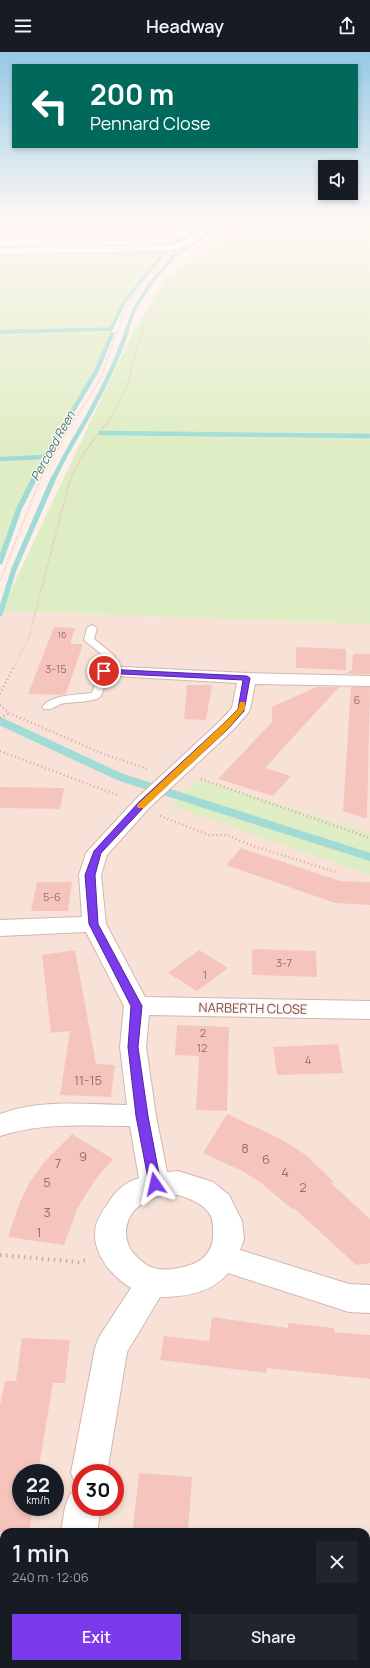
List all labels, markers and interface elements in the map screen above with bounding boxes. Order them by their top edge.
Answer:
text: Headway [146,14,224,38]
icon: menu [12,15,34,37]
icon: share [336,15,358,37]
text: 200 m [90,75,174,113]
icon: left [24,80,76,132]
text: Pennard Close [90,111,211,135]
map controls [318,160,358,200]
button: sound [318,160,358,200]
water label: Percoed Reen [26,407,79,484]
house number: 16 [57,628,67,641]
pin [87,654,121,688]
icon: arrive [93,660,115,682]
house number: 3-15 [45,661,67,676]
house number: 6 [354,692,361,707]
house number: 5-6 [43,889,61,904]
house number: 3-7 [276,955,292,970]
house number: 1 [203,967,207,982]
street label: NARBERTH CLOSE [199,998,307,1018]
house number: 2 [200,1025,206,1040]
house number: 12 [197,1040,207,1055]
house number: 4 [305,1052,311,1067]
house number: 11-15 [74,1071,102,1089]
house number: 8 [241,1139,249,1157]
house number: 9 [79,1147,87,1165]
house number: 6 [262,1150,270,1168]
house number: 7 [55,1154,61,1172]
position arrow [134,1163,176,1205]
house number: 4 [281,1163,289,1181]
house number: 5 [43,1173,51,1191]
house number: 2 [299,1178,307,1196]
house number: 3 [43,1203,51,1221]
house number: 1 [36,1223,42,1241]
speed limit sign: 30 [72,1464,124,1516]
text: 22 [26,1471,50,1498]
text: km/h [26,1493,50,1507]
text: 1 min [12,1536,69,1569]
button: close [316,1541,358,1583]
text: 240 m · 12:06 [12,1568,89,1586]
button: Exit [12,1614,181,1660]
button: Share [189,1614,358,1660]

